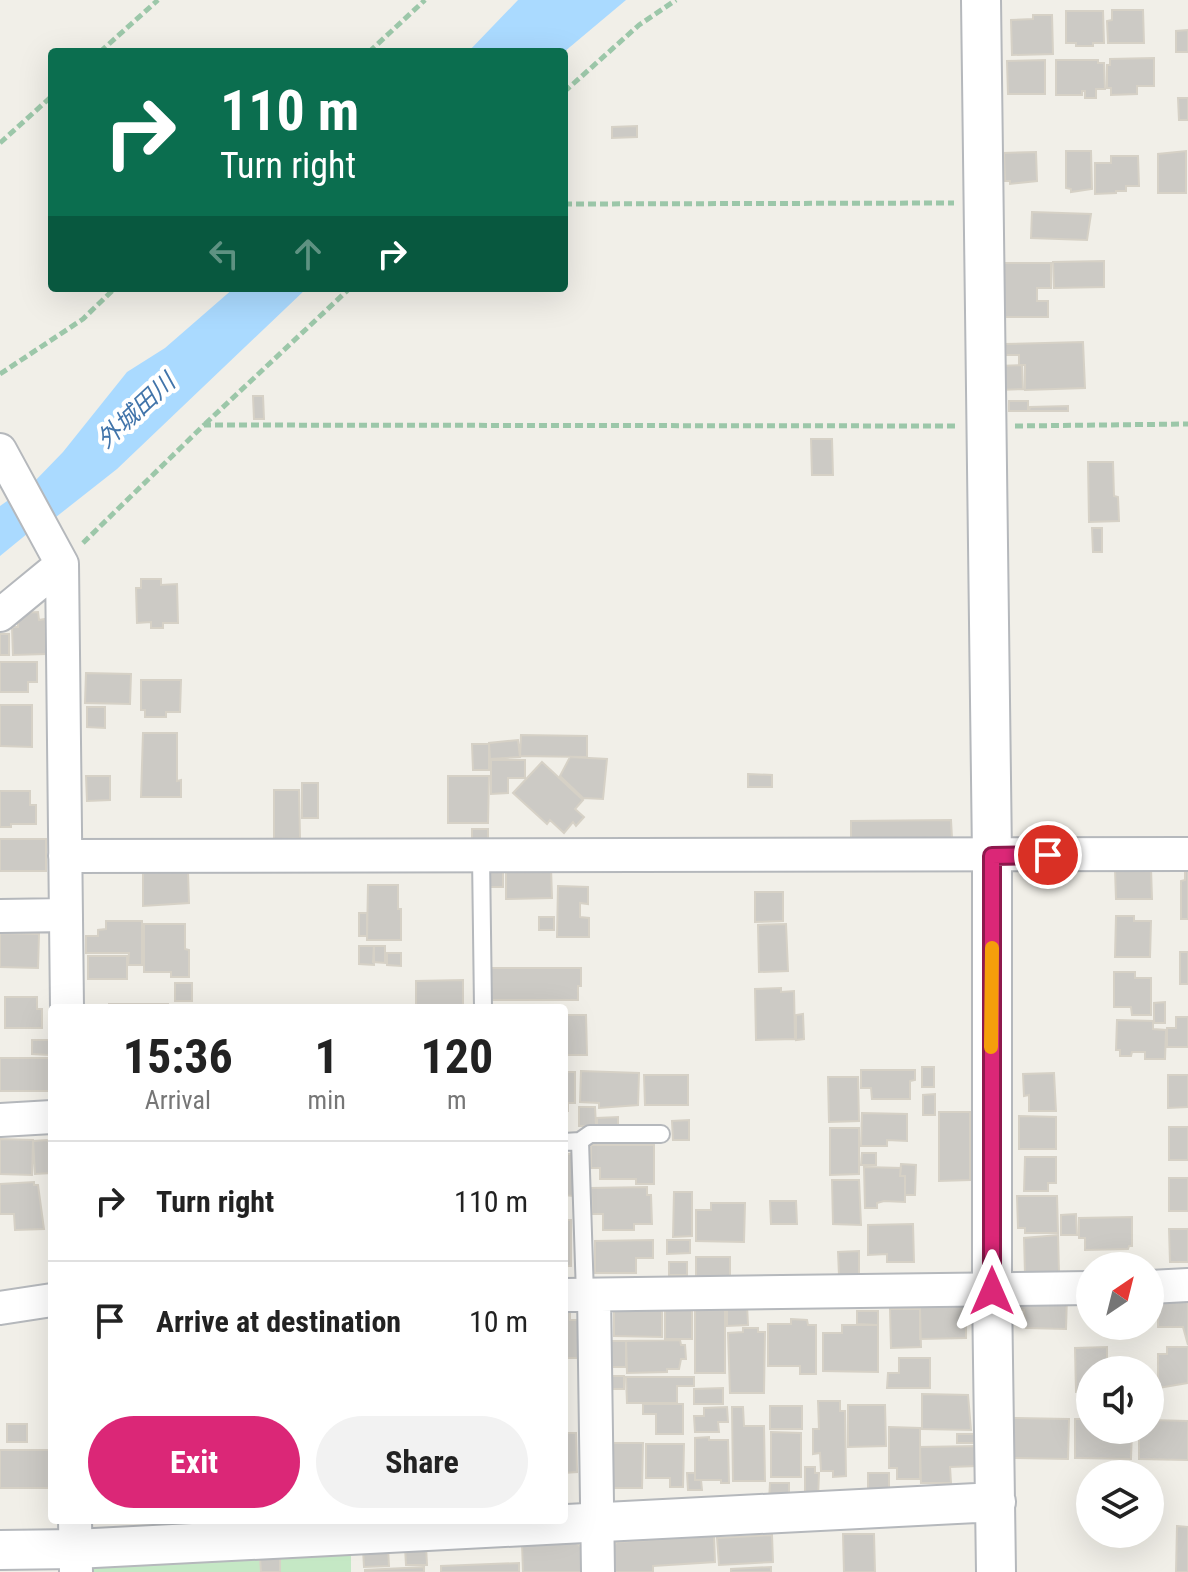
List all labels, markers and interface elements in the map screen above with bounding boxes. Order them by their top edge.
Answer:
text: 110 m [220,78,359,144]
icon: right [88,80,192,184]
text: Turn right [220,145,356,187]
icon: left [202,232,246,276]
icon: ahead [286,232,330,276]
icon: right [370,232,414,276]
water label: 外城田川 [91,366,183,454]
pin [1014,821,1082,889]
icon: arrive [1026,833,1070,877]
text: 15:36 [123,1028,233,1085]
text: 1 [315,1028,339,1085]
text: 120 [420,1028,493,1085]
text: Arrival [145,1085,211,1115]
text: min [308,1085,346,1115]
text: m [447,1085,467,1115]
icon: right [88,1179,132,1223]
text: Turn right [156,1184,274,1219]
text: 110 m [454,1184,528,1219]
position arrow [950,1249,1034,1333]
north arrow [1076,1252,1164,1340]
map controls [1076,1252,1164,1548]
icon: arrive [88,1299,132,1343]
text: Arrive at destination [156,1304,401,1339]
text: 10 m [469,1304,528,1339]
button: sound [1076,1356,1164,1444]
button: Exit [88,1416,300,1508]
button: Share [316,1416,528,1508]
button: layers [1076,1460,1164,1548]

